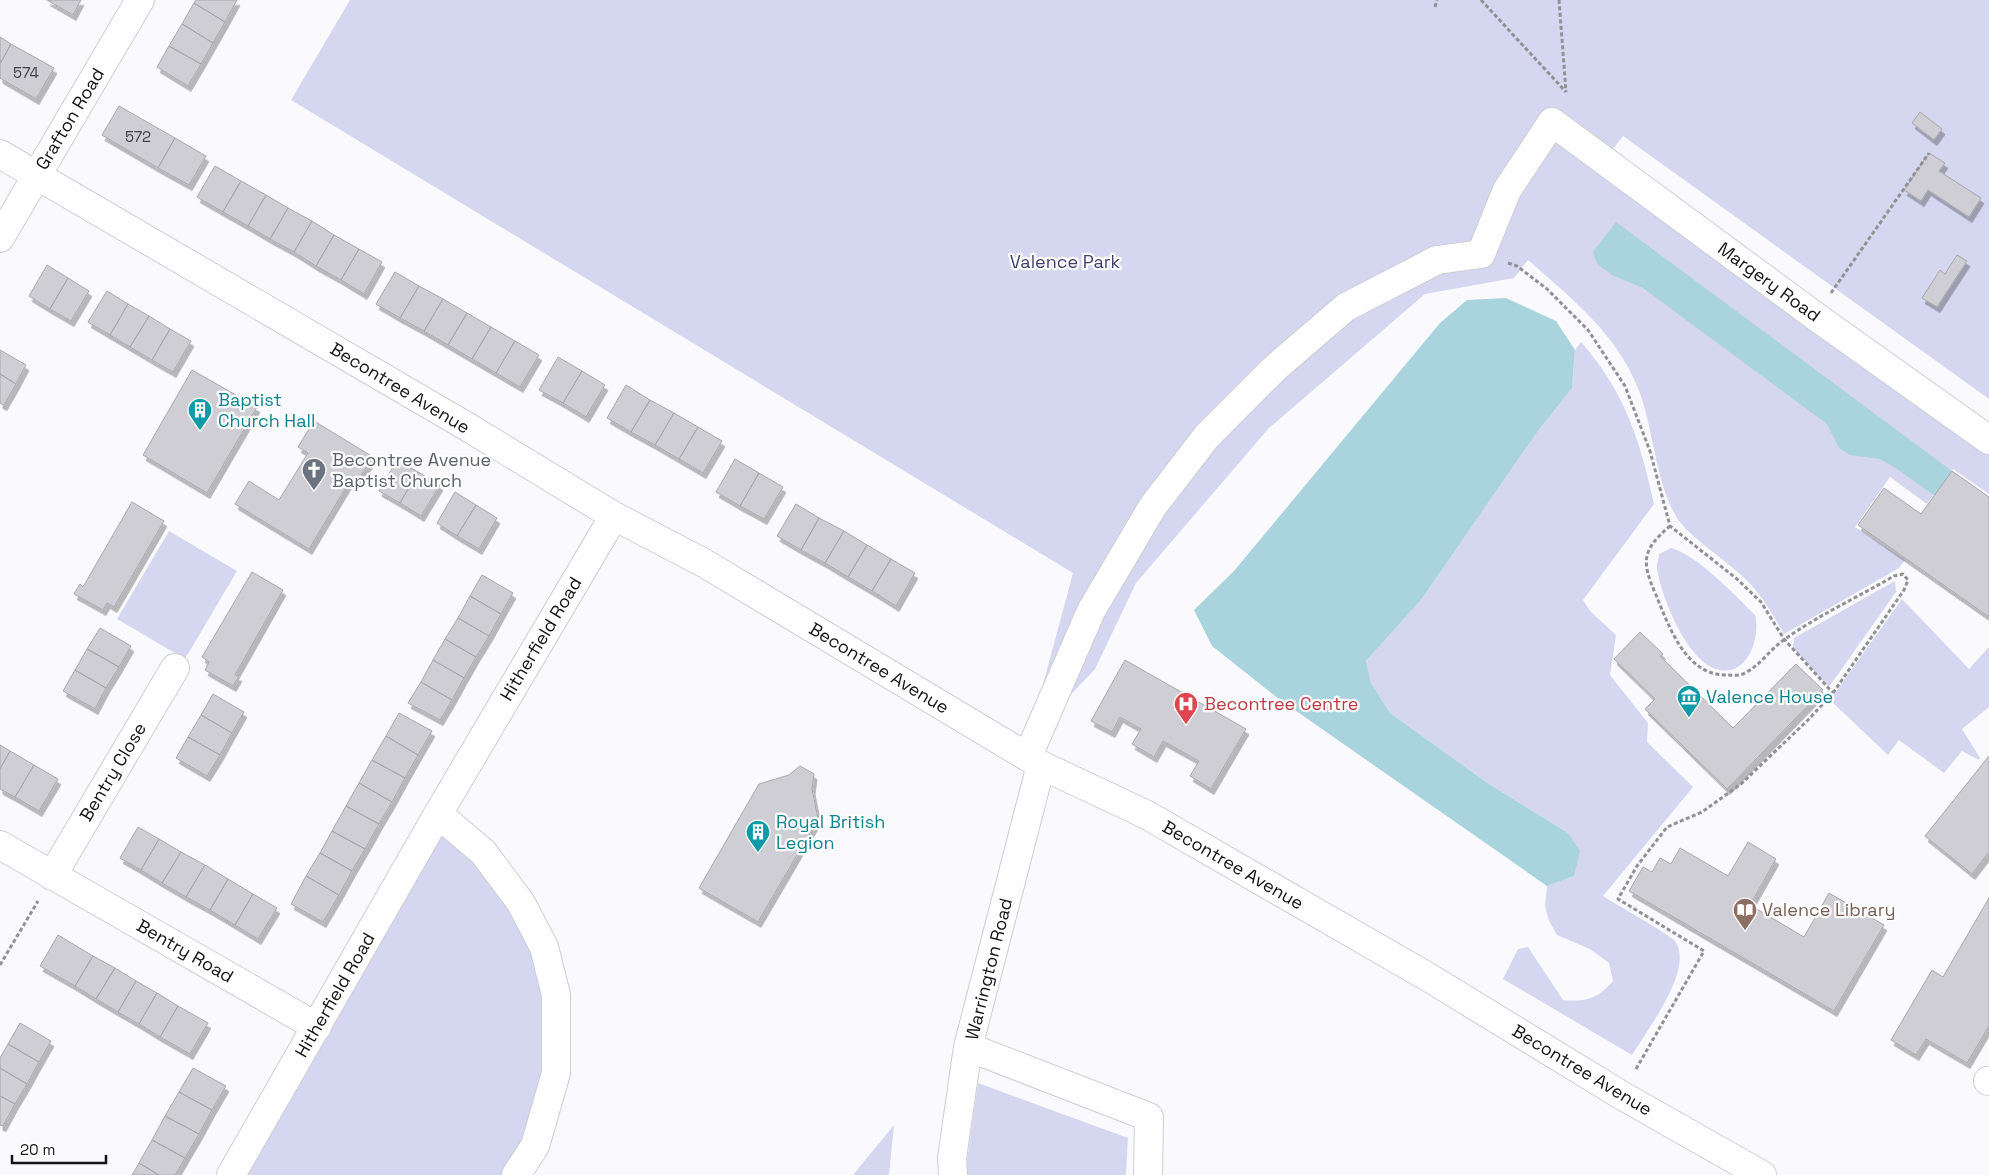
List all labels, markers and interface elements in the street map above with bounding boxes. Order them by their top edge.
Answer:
house number: 574 [13,63,39,82]
street label: Grafton Road [30,64,109,174]
house number: 572 [125,127,151,146]
street label: Margery Road [1714,237,1825,327]
park label: Valence Park [1010,250,1121,273]
street label: Becontree Avenue [326,337,474,438]
place label: Baptist Church Hall [218,388,315,432]
building icon: Baptist Church Hall [187,397,213,431]
place label: Becontree Avenue Baptist Church [332,448,491,492]
church icon: Becontree Avenue Baptist Church [301,457,327,491]
street label: Hitherfield Road [495,573,587,705]
street label: Becontree Avenue [805,617,953,718]
museum icon: Valence House [1676,684,1702,718]
place label: Valence House [1706,685,1833,708]
hospital icon: Becontree Centre [1173,691,1199,725]
place label: Becontree Centre [1204,692,1358,715]
street label: Bentry Close [74,718,151,825]
place label: Royal British Legion [776,810,885,854]
street label: Becontree Avenue [1159,815,1308,914]
building icon: Royal British Legion [745,819,771,853]
street label: Warrington Road [960,896,1017,1042]
library icon: Valence Library [1732,897,1758,931]
place label: Valence Library [1762,898,1895,921]
street label: Bentry Road [133,914,238,988]
street label: Hitherfield Road [290,928,380,1061]
street label: Becontree Avenue [1508,1019,1656,1120]
scale bar [12,1132,106,1164]
text: 20 m [20,1140,55,1159]

